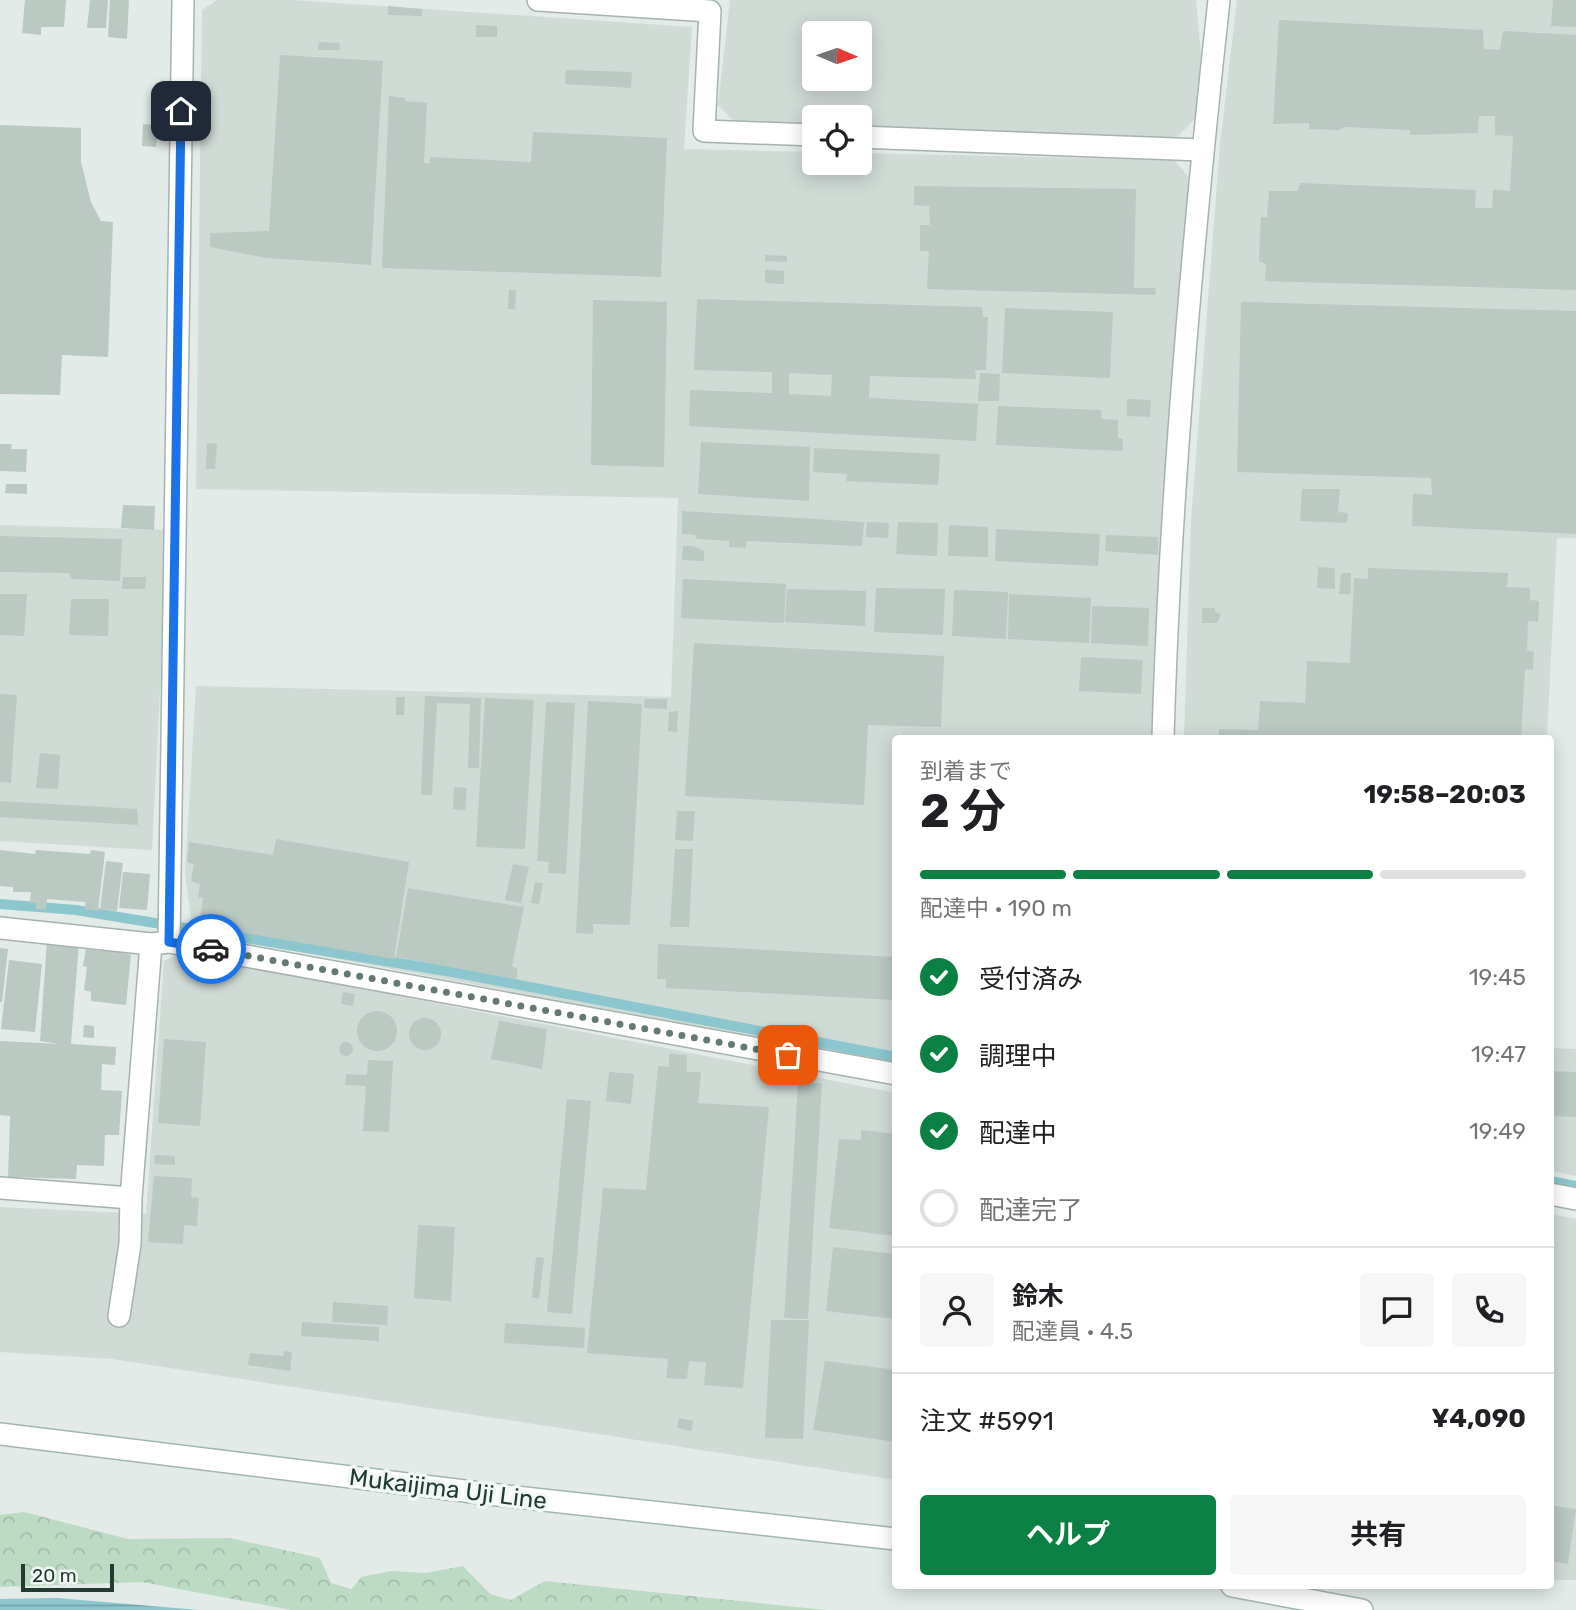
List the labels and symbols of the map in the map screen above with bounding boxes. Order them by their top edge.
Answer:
north arrow [802,21,872,91]
pin [151,81,211,141]
courier [176,914,246,984]
pin [758,1025,818,1085]
street label: Mukaijima Uji Line [348,1463,548,1515]
scale bar [21,1561,114,1593]

